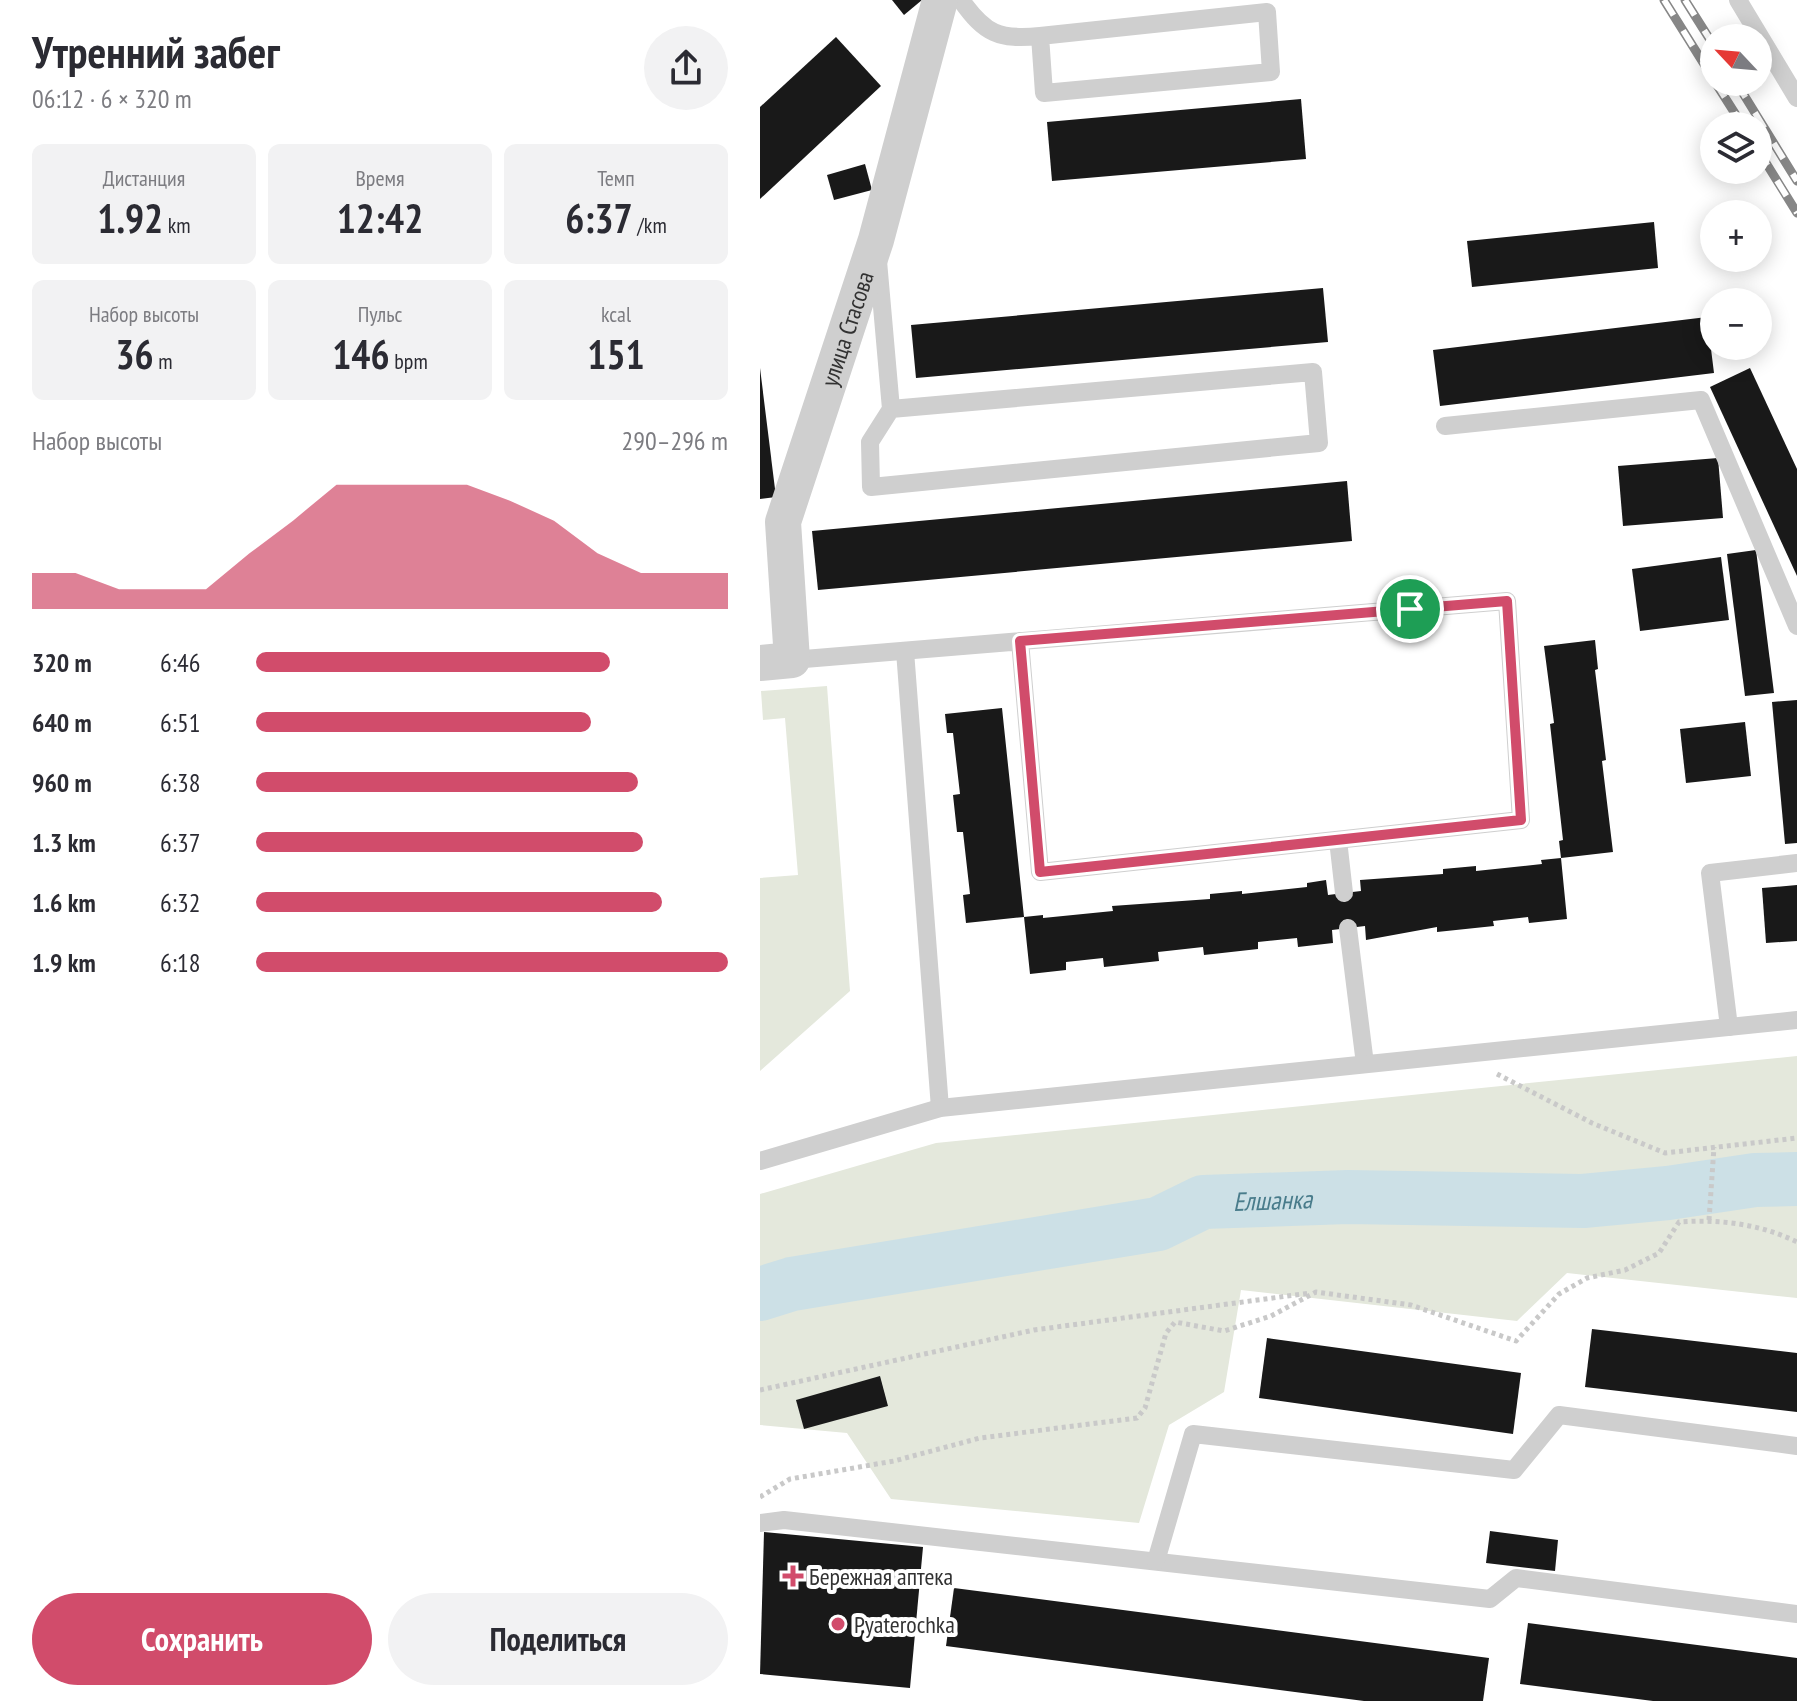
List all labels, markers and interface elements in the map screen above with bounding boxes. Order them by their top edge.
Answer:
text: Утренний забег [32,23,280,80]
north arrow [1700,24,1772,96]
map controls [1700,24,1772,360]
button: share [644,26,728,110]
text: 06:12 · 6 × 320 m [32,82,192,115]
button: layers [1700,112,1772,184]
text: Дистанция [103,164,185,192]
text: Время [355,164,405,192]
text: Темп [597,164,635,192]
text: 1.92 [97,192,163,244]
text: 12:42 [337,192,423,244]
text: 6:37 [565,192,633,244]
button: + [1700,200,1772,272]
text: km [163,211,191,239]
text: /km [633,211,667,239]
street label: улица Стасова [813,267,880,390]
button: − [1700,288,1772,360]
text: Набор высоты [89,300,199,328]
text: Пульс [358,300,402,328]
text: kcal [601,300,631,328]
text: 36 [115,328,154,380]
text: 146 [332,328,390,380]
text: 151 [587,328,645,380]
text: m [154,347,173,375]
text: bpm [390,347,428,375]
text: Набор высоты [32,424,162,457]
text: 290–296 m [622,424,728,457]
pin [1376,575,1444,643]
icon: arrive [1388,587,1432,631]
text: 320 m [32,646,92,679]
text: 6:46 [160,646,200,679]
text: 640 m [32,706,92,739]
text: 6:51 [160,706,200,739]
text: 960 m [32,766,92,799]
text: 6:38 [160,766,200,799]
text: 1.3 km [32,826,96,859]
text: 6:37 [160,826,200,859]
text: 1.6 km [32,886,96,919]
text: 6:32 [160,886,200,919]
text: 1.9 km [32,946,96,979]
text: 6:18 [160,946,200,979]
water label: Елшанка [1232,1182,1314,1217]
place label: Бережная аптека [809,1561,953,1592]
marker: Бережная аптека [784,1567,802,1585]
button: Сохранить [32,1593,372,1685]
button: Поделиться [388,1593,728,1685]
place label: Pyaterochka [854,1609,955,1640]
marker: Pyaterochka [829,1615,847,1633]

